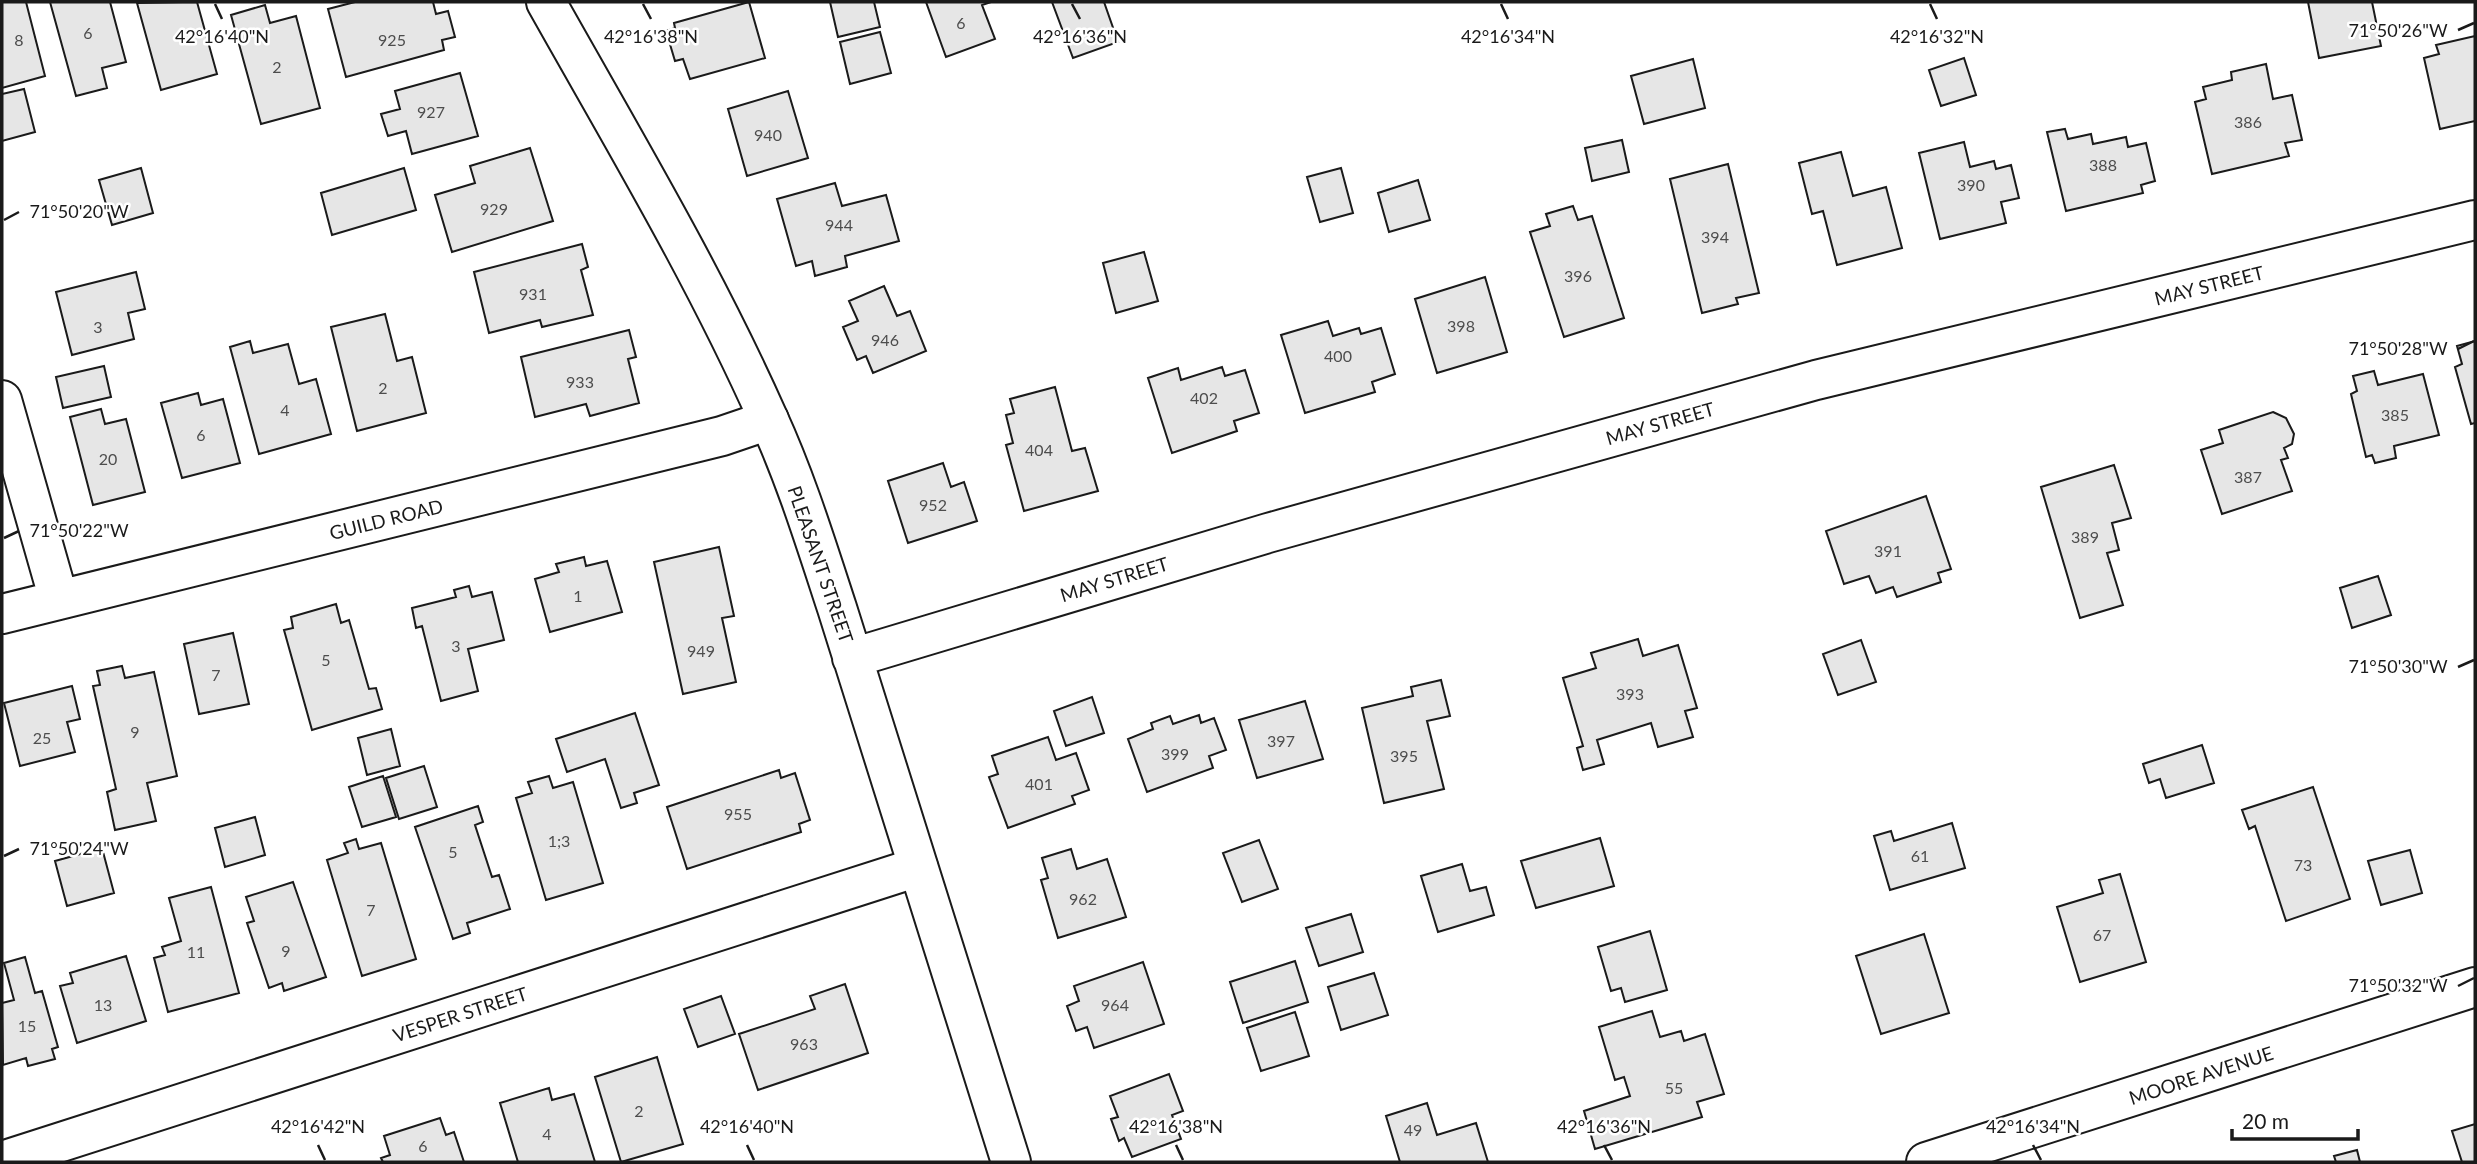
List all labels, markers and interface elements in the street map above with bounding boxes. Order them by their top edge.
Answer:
house number: 6 [956,13,966,32]
text: 71°50'26"W [2348,19,2448,41]
house number: 6 [83,23,93,42]
text: 42°16'40"N [175,25,269,47]
text: 42°16'38"N [604,25,698,47]
text: 42°16'36"N [1033,25,1127,47]
text: 42°16'34"N [1461,25,1555,47]
text: 42°16'32"N [1890,25,1984,47]
house number: 8 [14,30,24,49]
house number: 925 [378,30,406,49]
house number: 2 [272,57,282,76]
house number: 927 [417,102,445,121]
house number: 386 [2234,112,2262,131]
house number: 940 [754,125,782,144]
house number: 388 [2089,155,2117,174]
house number: 390 [1957,175,1985,194]
house number: 929 [480,199,508,218]
text: 71°50'20"W [29,200,129,222]
house number: 944 [825,215,853,234]
house number: 394 [1701,227,1729,246]
street label: MAY STREET [2152,260,2266,310]
house number: 396 [1564,266,1592,285]
house number: 931 [519,284,547,303]
house number: 398 [1447,316,1475,335]
house number: 3 [93,317,103,336]
house number: 946 [871,330,899,349]
text: 71°50'28"W [2348,337,2448,359]
house number: 400 [1324,346,1352,365]
house number: 933 [566,372,594,391]
house number: 2 [378,378,388,397]
house number: 402 [1190,388,1218,407]
street label: MAY STREET [1603,397,1717,449]
house number: 4 [280,400,290,419]
house number: 385 [2381,405,2409,424]
house number: 6 [196,425,206,444]
house number: 404 [1025,440,1053,459]
house number: 20 [99,449,117,468]
house number: 387 [2234,467,2262,486]
street label: PLEASANT STREET [783,482,859,646]
street label: GUILD ROAD [327,494,445,544]
house number: 952 [919,495,947,514]
text: 71°50'22"W [29,519,129,541]
house number: 389 [2071,527,2099,546]
house number: 391 [1874,541,1902,560]
street label: MAY STREET [1057,552,1171,606]
house number: 1 [573,586,583,605]
house number: 3 [451,636,461,655]
house number: 949 [687,641,715,660]
house number: 5 [321,650,331,669]
text: 71°50'30"W [2348,655,2448,677]
house number: 7 [211,665,221,684]
house number: 393 [1616,684,1644,703]
house number: 9 [130,722,140,741]
house number: 25 [33,728,51,747]
house number: 397 [1267,731,1295,750]
house number: 399 [1161,744,1189,763]
house number: 395 [1390,746,1418,765]
house number: 401 [1025,774,1053,793]
house number: 955 [724,804,752,823]
house number: 1;3 [548,831,570,850]
text: 71°50'24"W [29,837,129,859]
house number: 5 [448,842,458,861]
house number: 61 [1911,846,1929,865]
house number: 73 [2294,855,2312,874]
house number: 962 [1069,889,1097,908]
house number: 7 [366,900,376,919]
house number: 67 [2093,925,2111,944]
house number: 9 [281,941,291,960]
house number: 11 [187,942,205,961]
text: 71°50'32"W [2348,974,2448,996]
street label: VESPER STREET [390,981,530,1047]
house number: 13 [94,995,112,1014]
house number: 964 [1101,995,1129,1014]
house number: 15 [18,1016,36,1035]
house number: 963 [790,1034,818,1053]
street label: MOORE AVENUE [2126,1041,2276,1109]
house number: 55 [1665,1078,1683,1097]
scale bar [2232,1098,2358,1142]
house number: 2 [634,1101,644,1120]
text: 20 m [2242,1108,2289,1133]
text: 42°16'42"N [271,1115,365,1137]
text: 42°16'40"N [700,1115,794,1137]
text: 42°16'38"N [1129,1115,1223,1137]
text: 42°16'36"N [1557,1115,1651,1137]
text: 42°16'34"N [1986,1115,2080,1137]
house number: 49 [1404,1120,1422,1139]
house number: 4 [542,1124,552,1143]
house number: 6 [418,1136,428,1155]

